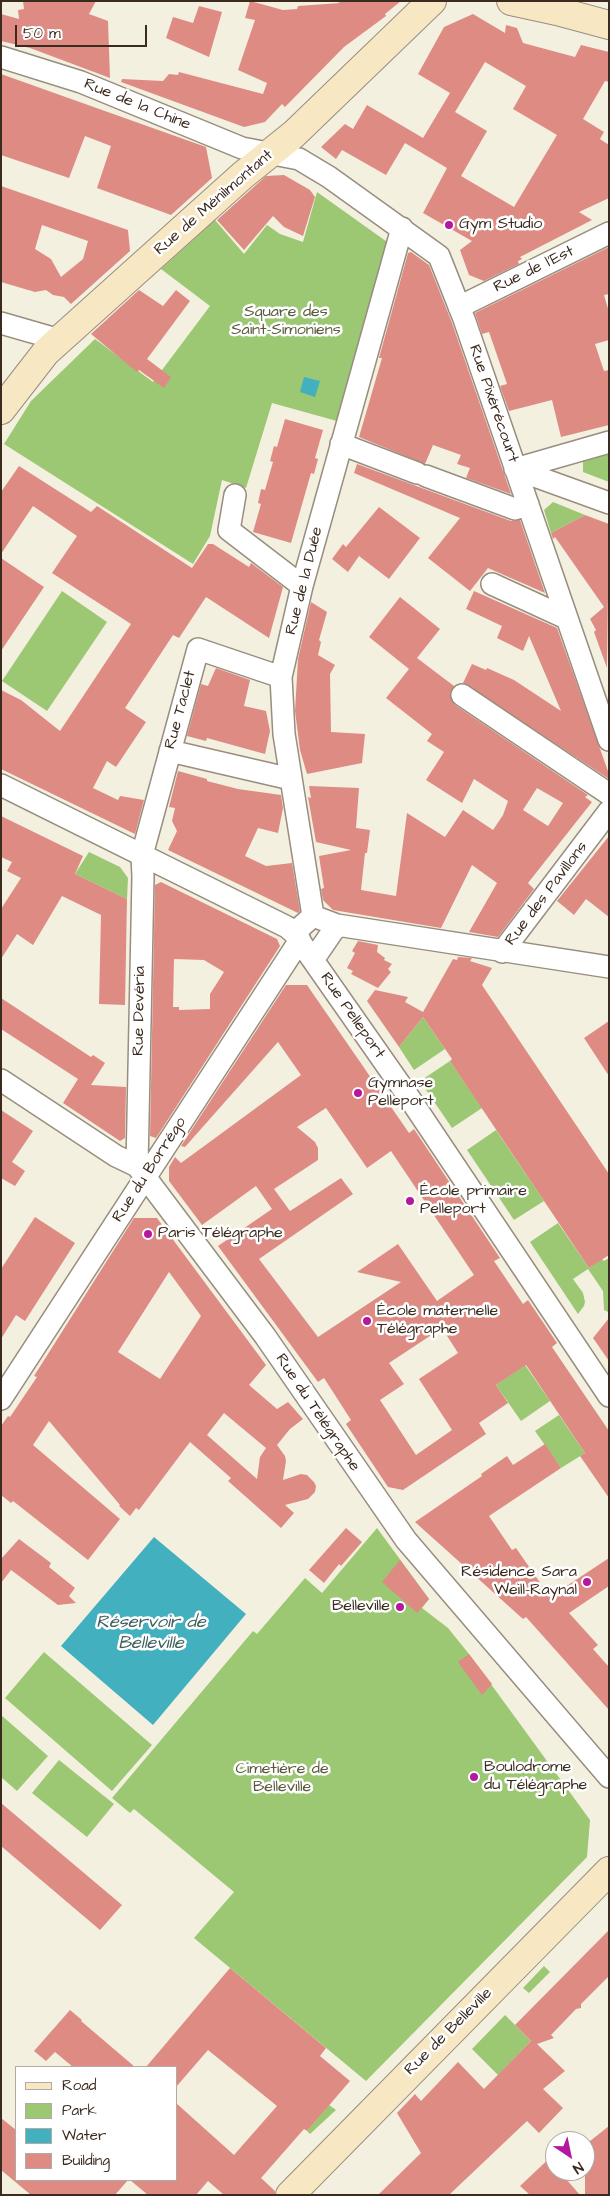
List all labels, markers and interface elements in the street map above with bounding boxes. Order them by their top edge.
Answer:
scale bar [18,15,150,47]
text: 50 m [23,23,61,44]
street label: Rue de la Chine [81,75,193,135]
street label: Rue de Ménilmontant [151,146,277,260]
place label: Gym Studio [459,215,542,235]
marker: Gym Studio [443,219,455,231]
street label: Rue de l'Est [491,242,577,298]
park label: Square des Saint-Simoniens [231,303,341,341]
street label: Rue Pixérécourt [464,343,522,465]
street label: Rue de la Duée [282,525,328,637]
street label: Rue Taclet [161,669,201,751]
street label: Rue des Pavillons [502,838,592,950]
street label: Rue Devéria [130,966,150,1056]
street label: Rue Pelleport [315,969,389,1063]
place label: Gymnase Pelleport [368,1074,434,1112]
marker: Gymnase Pelleport [352,1087,364,1099]
street label: Rue du Borrégo [109,1114,191,1226]
place label: École primaire Pelleport [420,1182,527,1220]
marker: École primaire Pelleport [404,1195,416,1207]
place label: Paris Télégraphe [158,1224,283,1244]
marker: Paris Télégraphe [142,1228,154,1240]
place label: École maternelle Télégraphe [377,1302,498,1340]
marker: École maternelle Télégraphe [361,1315,373,1327]
street label: Rue du Télégraphe [271,1350,363,1476]
place label: Résidence Sara Weill-Raynal [461,1563,577,1601]
marker: Résidence Sara Weill-Raynal [581,1576,593,1588]
place label: Belleville [332,1597,390,1617]
marker: Belleville [394,1601,406,1613]
water label: Réservoir de Belleville [96,1612,206,1655]
place label: Boulodrome du Télégraphe [484,1758,587,1796]
park label: Cimetière de Belleville [235,1760,329,1798]
marker: Boulodrome du Télégraphe [468,1771,480,1783]
street label: Rue de Belleville [401,1984,497,2080]
legend [15,2066,178,2181]
text: Road [62,2075,96,2096]
text: Park [62,2100,97,2121]
text: Water [62,2125,106,2146]
north arrow [545,2131,595,2181]
text: Building [62,2150,110,2171]
text: N [569,2157,587,2178]

